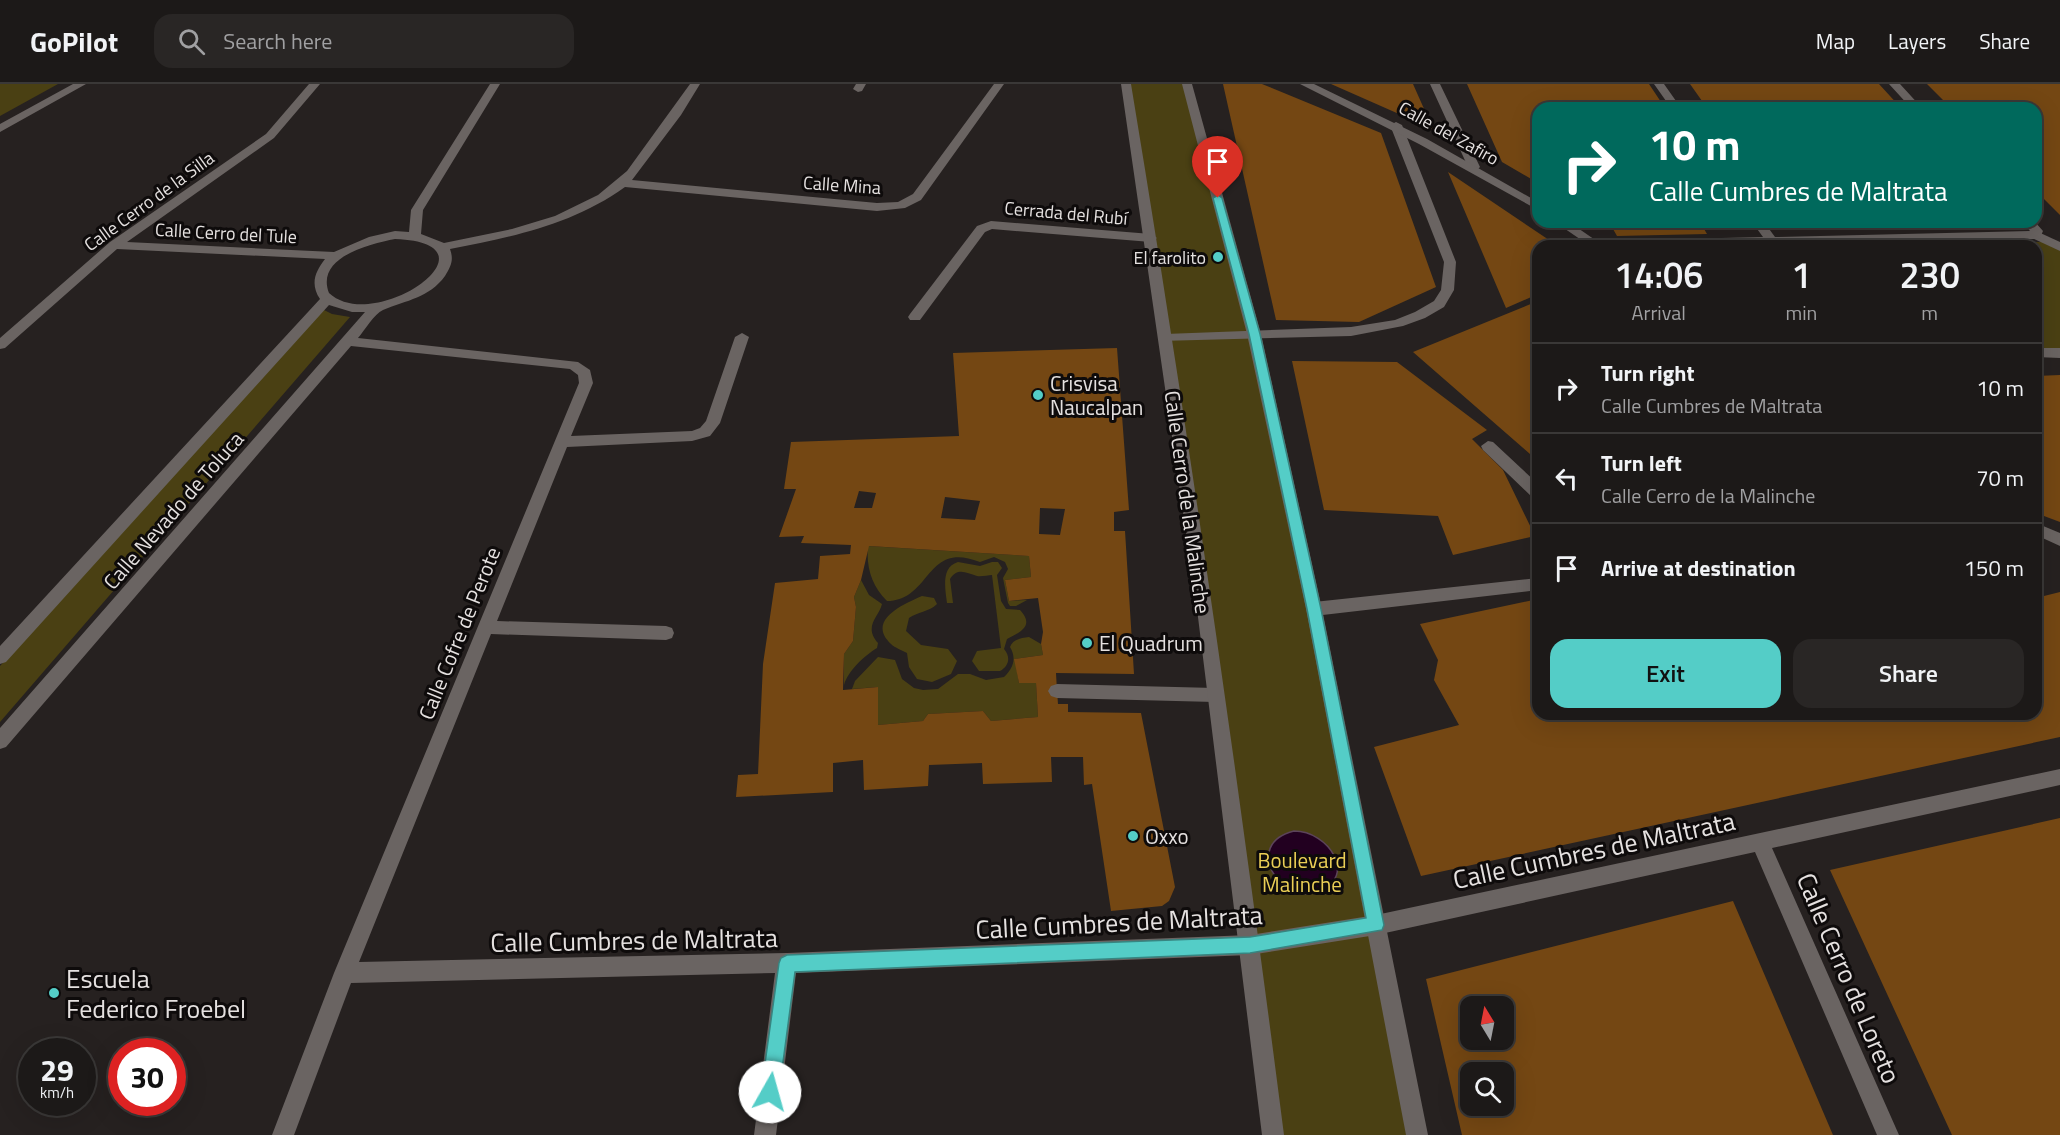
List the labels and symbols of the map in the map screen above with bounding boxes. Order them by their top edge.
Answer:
street label: Calle del Zafiro [1394,94,1504,172]
pin [1192,136,1243,198]
street label: Calle Cerro de la Silla [78,144,220,258]
street label: Calle Mina [802,169,882,201]
street label: Cerrada del Rubí [1003,194,1131,232]
street label: Calle Cerro del Tule [154,216,298,250]
place label: El farolito [1133,244,1206,271]
marker: El farolito [1211,250,1225,264]
place label: Crisvisa Naucalpan [1050,367,1143,423]
marker: Crisvisa Naucalpan [1031,388,1045,402]
street label: Calle Cerro de la Malinche [1156,388,1220,616]
street label: Calle Nevado de Toluca [95,423,251,596]
street label: Calle Cofre de Perote [410,542,508,724]
place label: El Quadrum [1099,627,1203,659]
marker: El Quadrum [1080,636,1094,650]
street label: Calle Cumbres de Maltrata [1449,801,1739,899]
place label: Oxxo [1145,820,1189,852]
marker: Oxxo [1126,829,1140,843]
park label: Boulevard Malinche [1257,844,1347,900]
street label: Calle Cerro de Loreto [1787,867,1911,1089]
street label: Calle Cumbres de Maltrata [974,895,1264,949]
street label: Calle Cumbres de Maltrata [490,918,778,962]
place label: Escuela Federico Froebel [66,959,246,1028]
marker: Escuela Federico Froebel [47,986,61,1000]
north arrow [1460,996,1514,1050]
speed limit sign: 30 [108,1038,186,1116]
position arrow [738,1060,802,1124]

